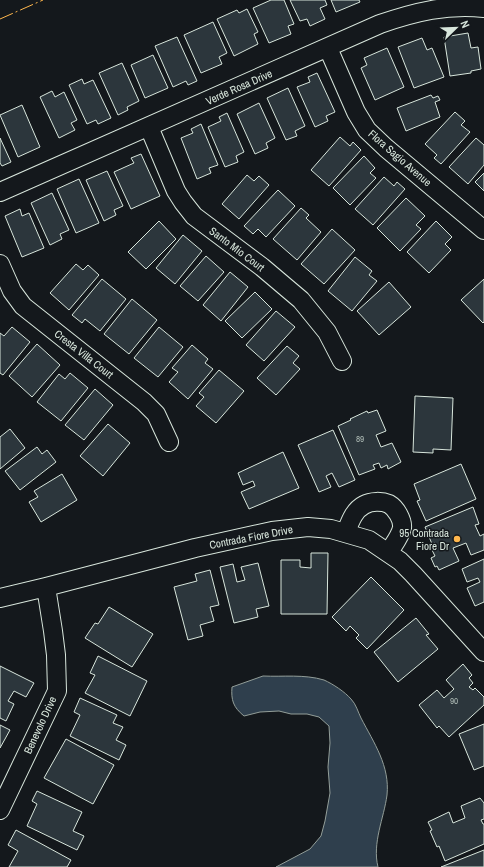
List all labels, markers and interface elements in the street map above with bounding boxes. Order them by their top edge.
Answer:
north arrow [436,8,476,48]
text: N [457,18,473,30]
street label: Verde Rosa Drive [204,66,274,108]
street label: Flora Sagio Avenue [366,127,434,189]
street label: Santo Mio Court [207,224,268,275]
street label: Cresta Villa Court [52,327,117,382]
house number: 89 [356,433,364,445]
street label: Contrada Fiore Drive [208,522,294,552]
place label: 95 Contrada Fiore Dr [399,526,449,553]
marker: 95 Contrada Fiore Dr [452,534,462,544]
street label: Benevolo Drive [21,694,59,756]
house number: 90 [450,695,458,707]

